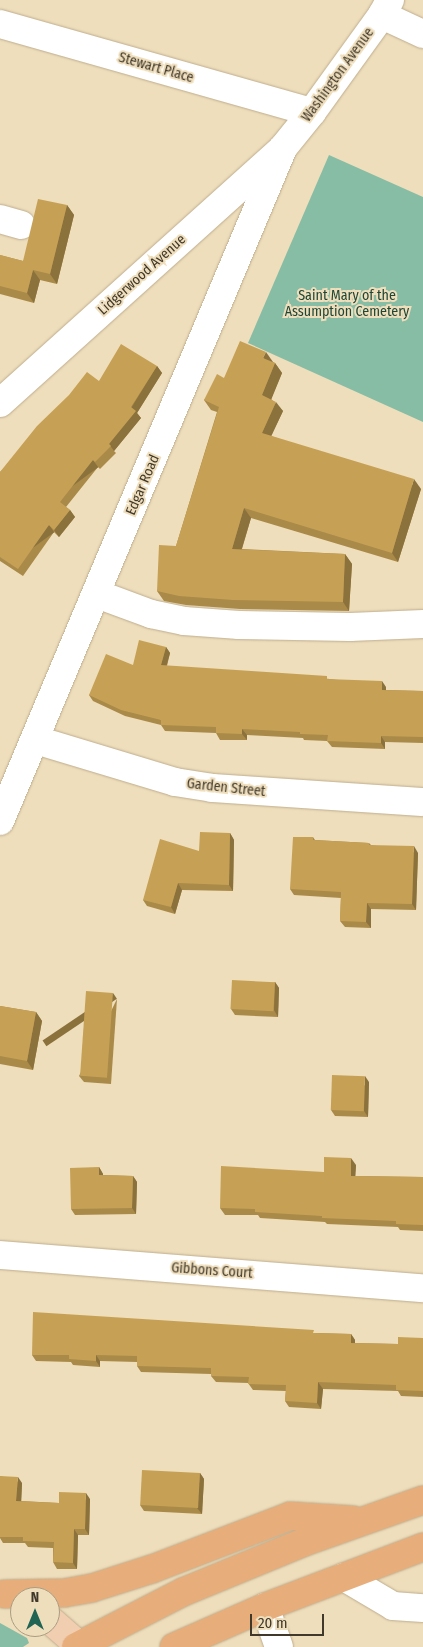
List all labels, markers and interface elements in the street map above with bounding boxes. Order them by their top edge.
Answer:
street label: Washington Avenue [298,25,378,125]
street label: Stewart Place [117,49,195,87]
street label: Lidgerwood Avenue [95,231,189,319]
park label: Saint Mary of the Assumption Cemetery [285,288,409,321]
street label: Edgar Road [123,452,163,518]
street label: Garden Street [186,776,266,800]
street label: Gibbons Court [171,1260,253,1282]
north arrow [10,1587,60,1637]
text: N [31,1589,39,1606]
scale bar [253,1604,327,1636]
text: 20 m [258,1614,288,1632]

